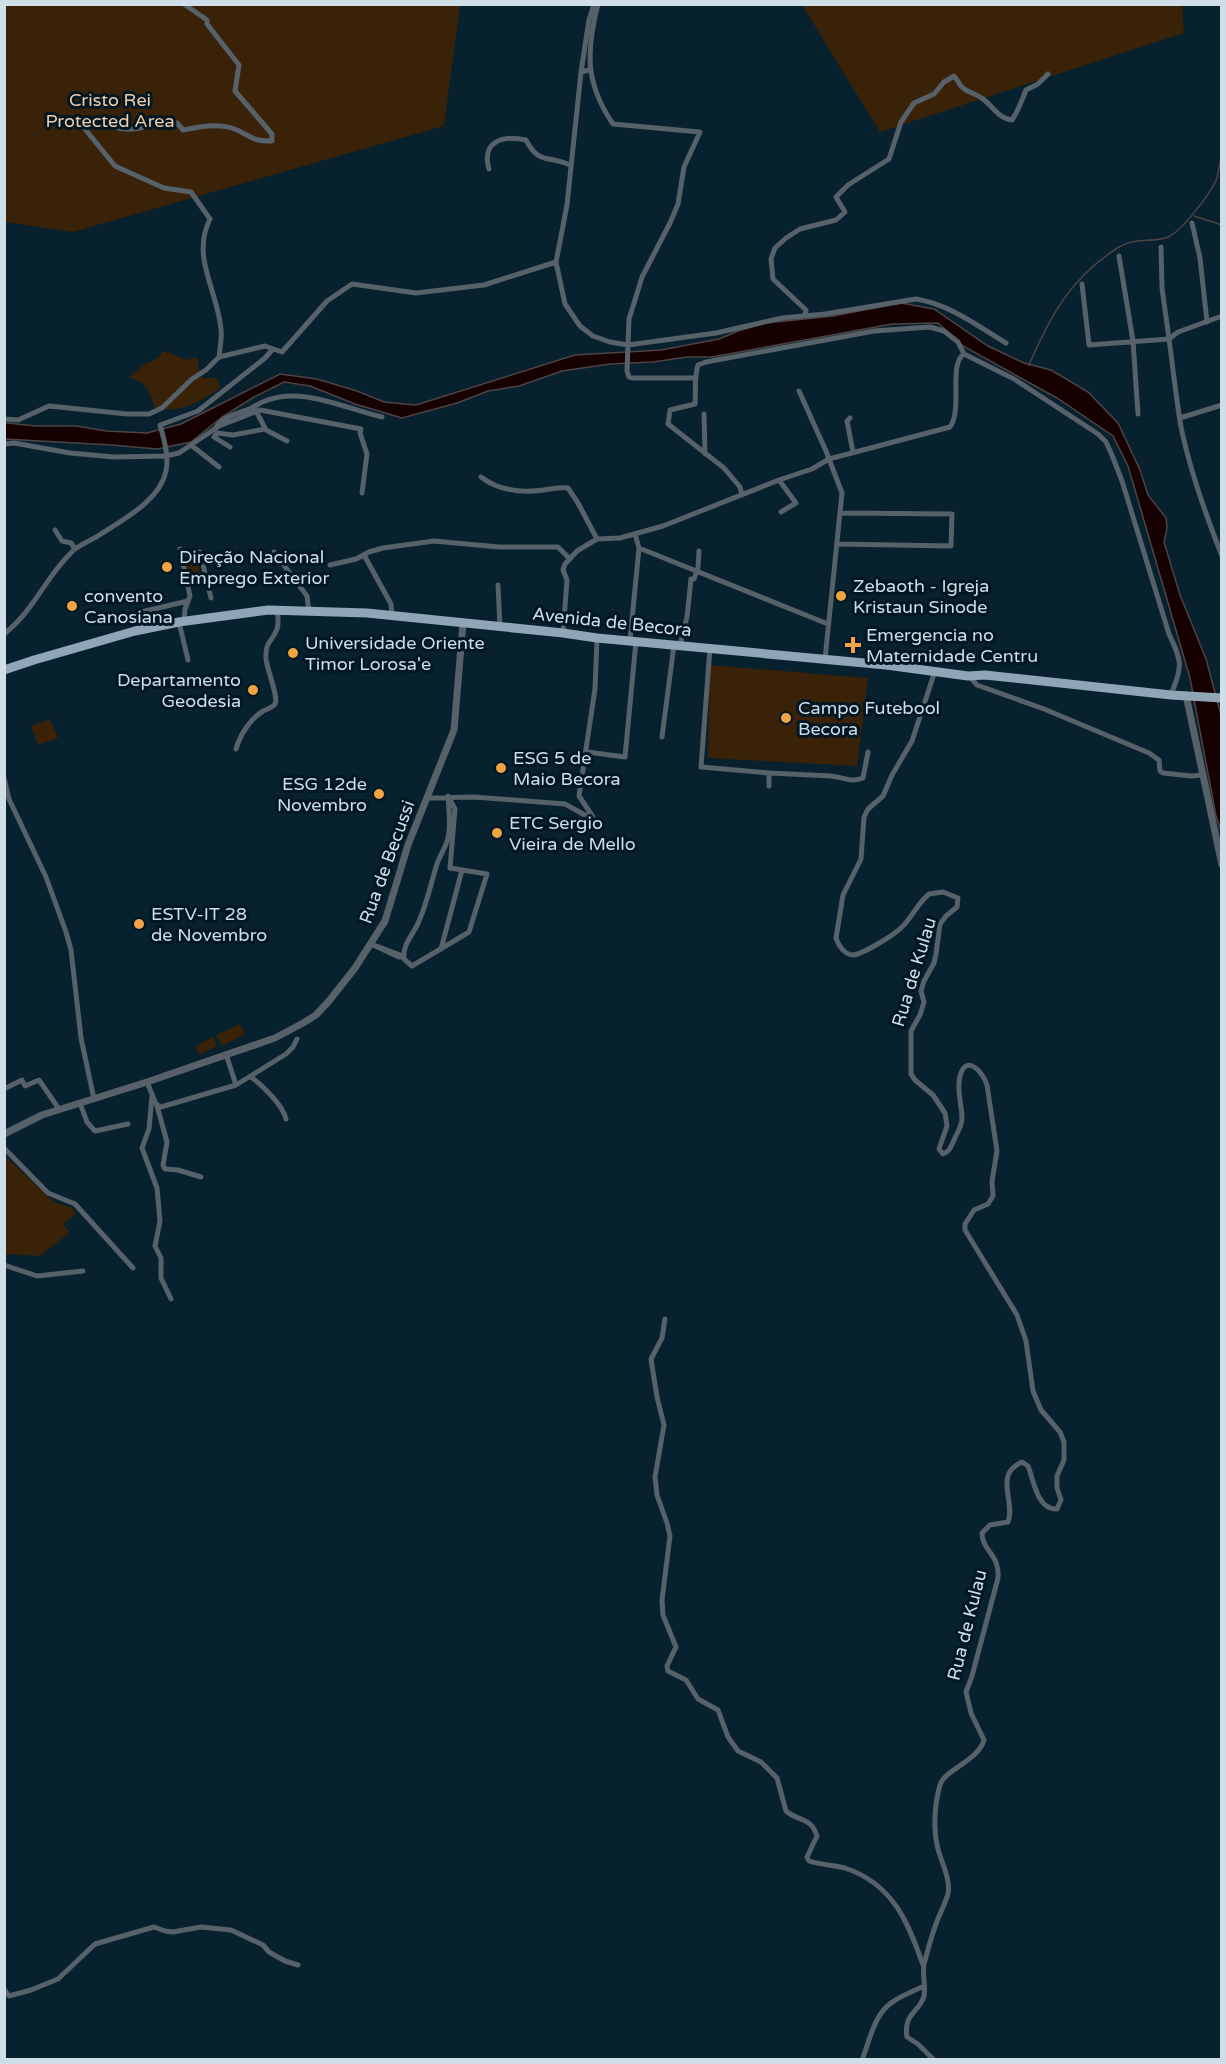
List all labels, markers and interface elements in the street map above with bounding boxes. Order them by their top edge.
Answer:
park label: Cristo Rei Protected Area [45,89,175,132]
place label: Direção Nacional Emprego Exterior [179,546,330,589]
marker: Direção Nacional Emprego Exterior [160,560,174,574]
place label: Zebaoth - Igreja Kristaun Sinode [853,575,989,618]
place label: convento Canosiana [84,585,173,628]
marker: Zebaoth - Igreja Kristaun Sinode [834,589,848,603]
marker: convento Canosiana [65,599,79,613]
street label: Avenida de Becora [531,603,693,641]
place label: Emergencia no Maternidade Centru [866,624,1038,667]
place label: Universidade Oriente Timor Lorosa'e [305,632,485,675]
marker: Emergencia no Maternidade Centru [844,636,862,654]
marker: Universidade Oriente Timor Lorosa'e [286,646,300,660]
place label: Departamento Geodesia [117,669,241,712]
marker: Departamento Geodesia [246,683,260,697]
place label: Campo Futebool Becora [798,697,940,740]
marker: Campo Futebool Becora [779,711,793,725]
place label: ESG 5 de Maio Becora [513,747,621,790]
marker: ESG 5 de Maio Becora [494,761,508,775]
place label: ESG 12de Novembro [277,773,367,816]
marker: ESG 12de Novembro [372,787,386,801]
street label: Rua de Becussi [354,797,420,927]
place label: ETC Sergio Vieira de Mello [509,812,636,855]
marker: ETC Sergio Vieira de Mello [490,826,504,840]
place label: ESTV-IT 28 de Novembro [151,903,267,946]
street label: Rua de Kulau [887,915,941,1029]
marker: ESTV-IT 28 de Novembro [132,917,146,931]
street label: Rua de Kulau [943,1567,991,1683]

